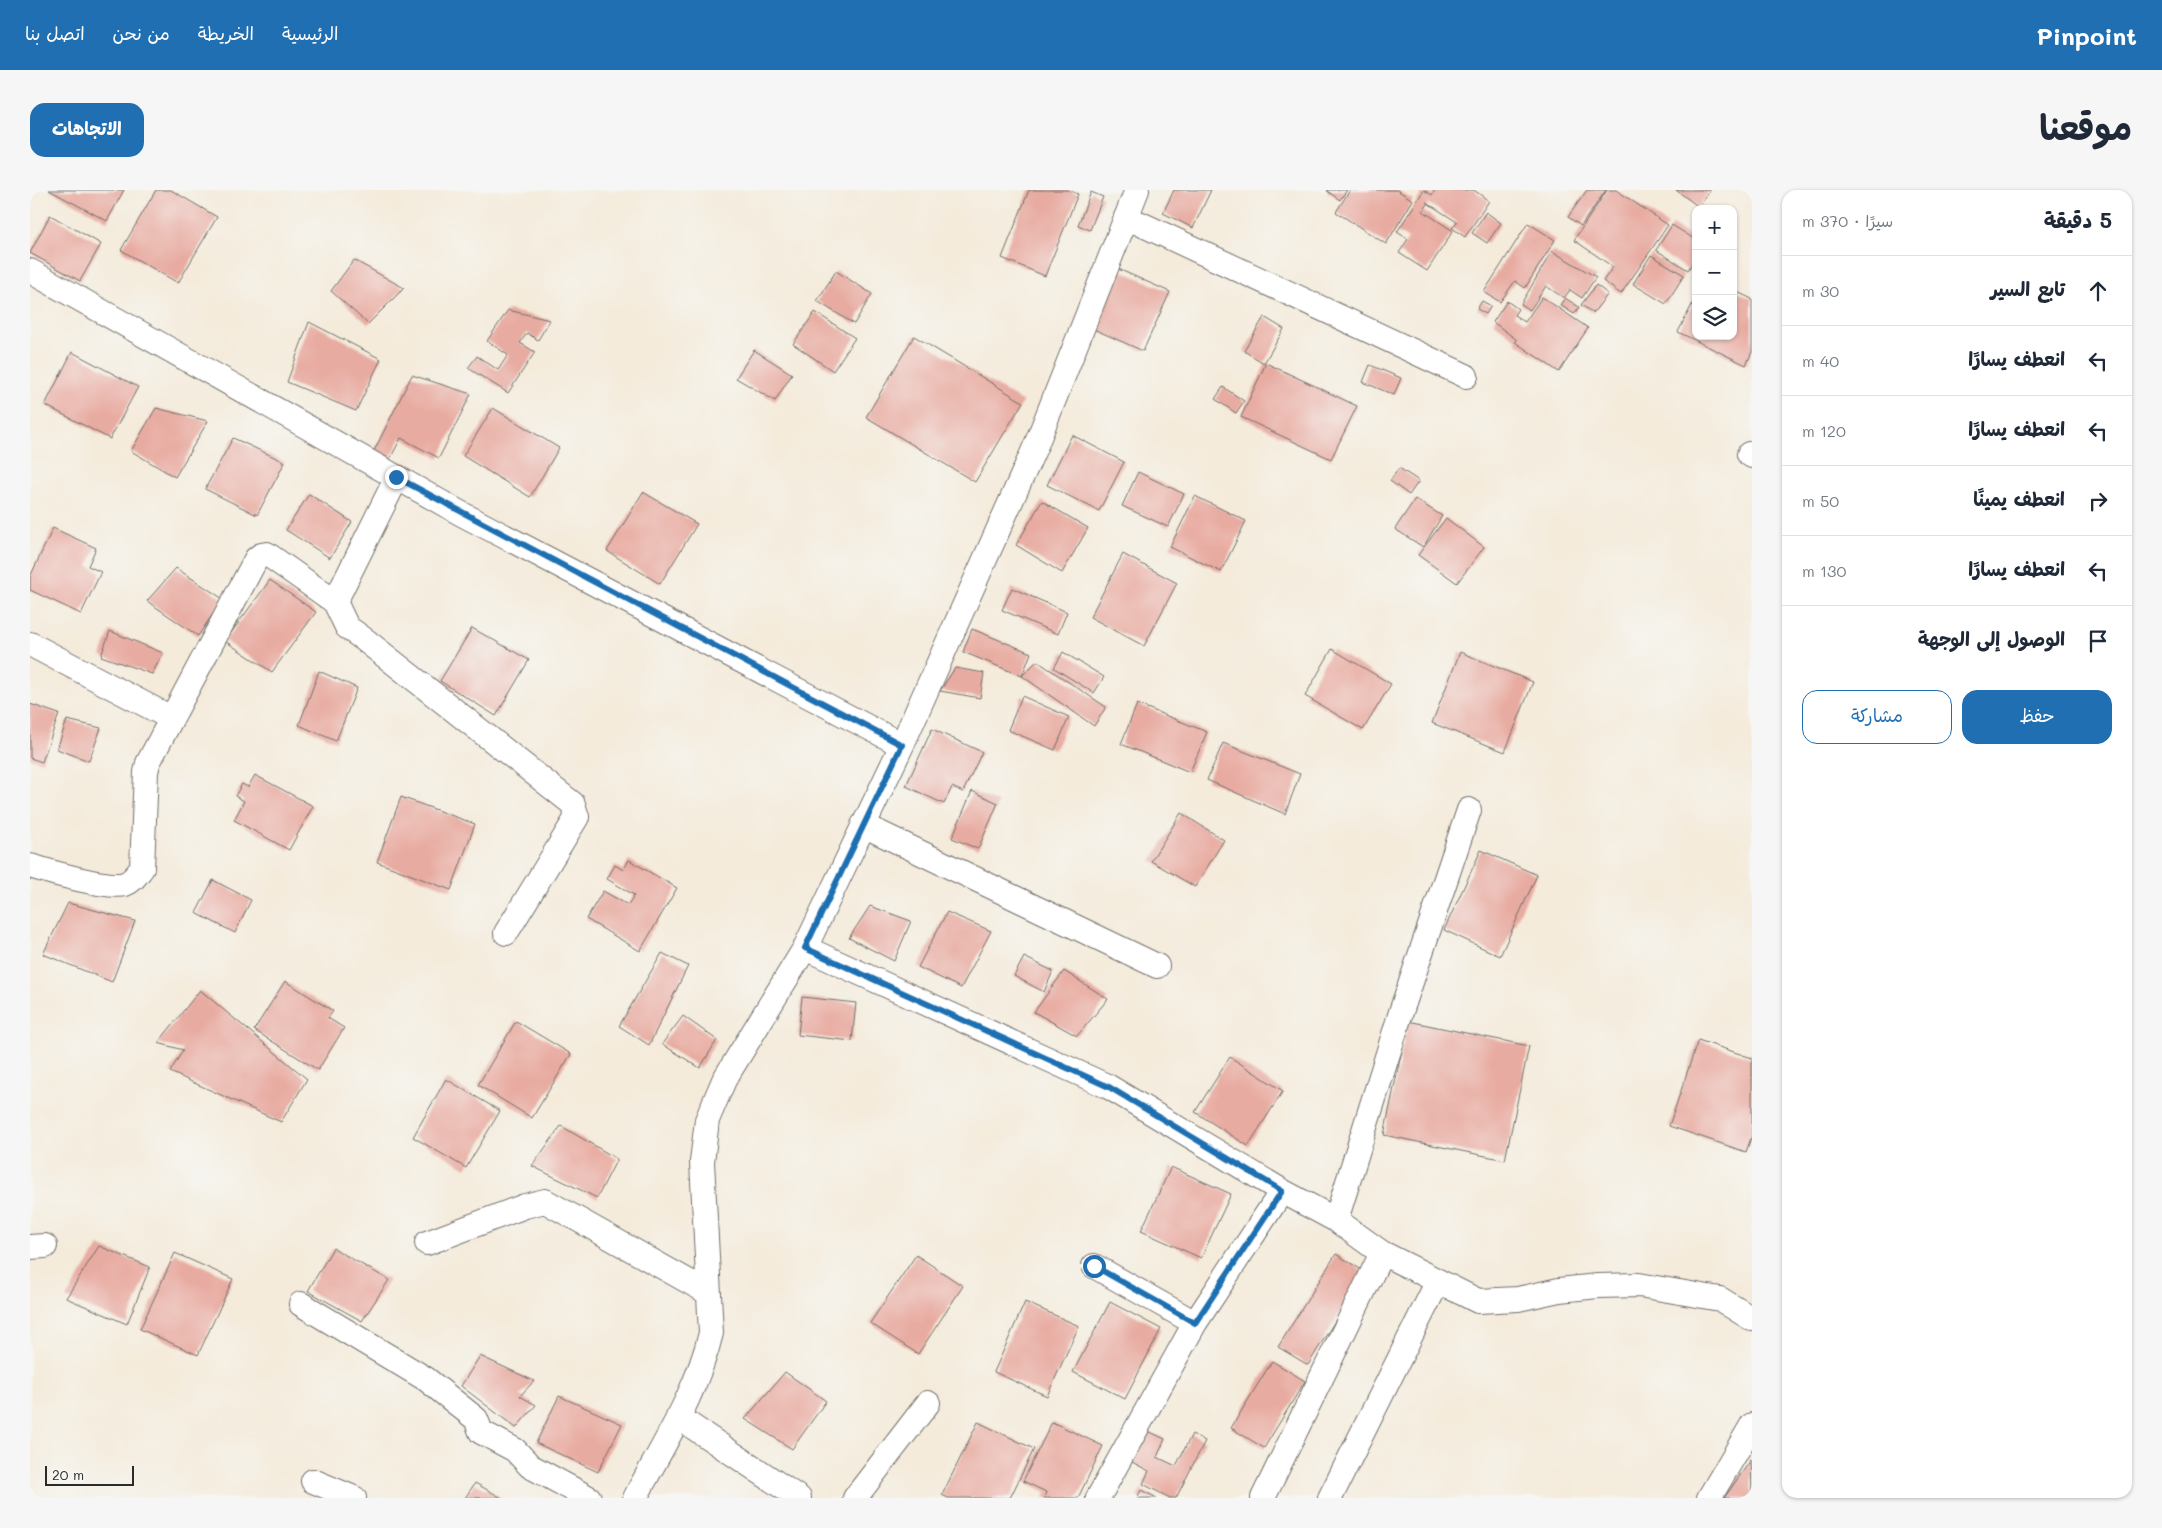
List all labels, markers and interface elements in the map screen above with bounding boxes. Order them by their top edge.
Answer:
text: Pinpoint [2036,20,2137,51]
text: اتصل بنا [25,21,85,45]
text: من نحن [113,21,170,45]
text: الخريطة [198,21,254,45]
text: الرئيسية [282,21,338,45]
button: الاتجاهات [30,103,144,157]
text: موقعنا [2039,103,2132,149]
map controls [1692,205,1737,340]
button: + [1692,205,1737,250]
text: 5 دقيقة [2044,206,2112,233]
text: سيرًا · 370 m [1802,210,1893,231]
button: − [1692,250,1737,295]
text: تابع السير [1990,276,2065,301]
icon: ahead [2084,277,2112,305]
text: 30 m [1802,280,1839,301]
button: layers [1692,295,1737,340]
text: انعطف يسارًا [1968,346,2065,371]
icon: left [2084,347,2112,375]
text: 40 m [1802,350,1839,371]
text: انعطف يسارًا [1968,416,2065,441]
icon: left [2084,417,2112,445]
text: 120 m [1802,420,1846,441]
route end [385,466,408,489]
text: انعطف يمينًا [1973,486,2065,511]
icon: right [2084,487,2112,515]
text: 50 m [1802,490,1839,511]
text: انعطف يسارًا [1968,556,2065,581]
icon: left [2084,557,2112,585]
text: 130 m [1802,560,1846,581]
text: الوصول إلى الوجهة [1918,626,2065,651]
icon: arrive [2084,627,2112,655]
button: مشاركة [1802,690,1952,744]
button: حفظ [1962,690,2112,744]
route start [1083,1255,1106,1278]
scale bar [45,1463,134,1486]
text: 20 m [52,1465,84,1484]

